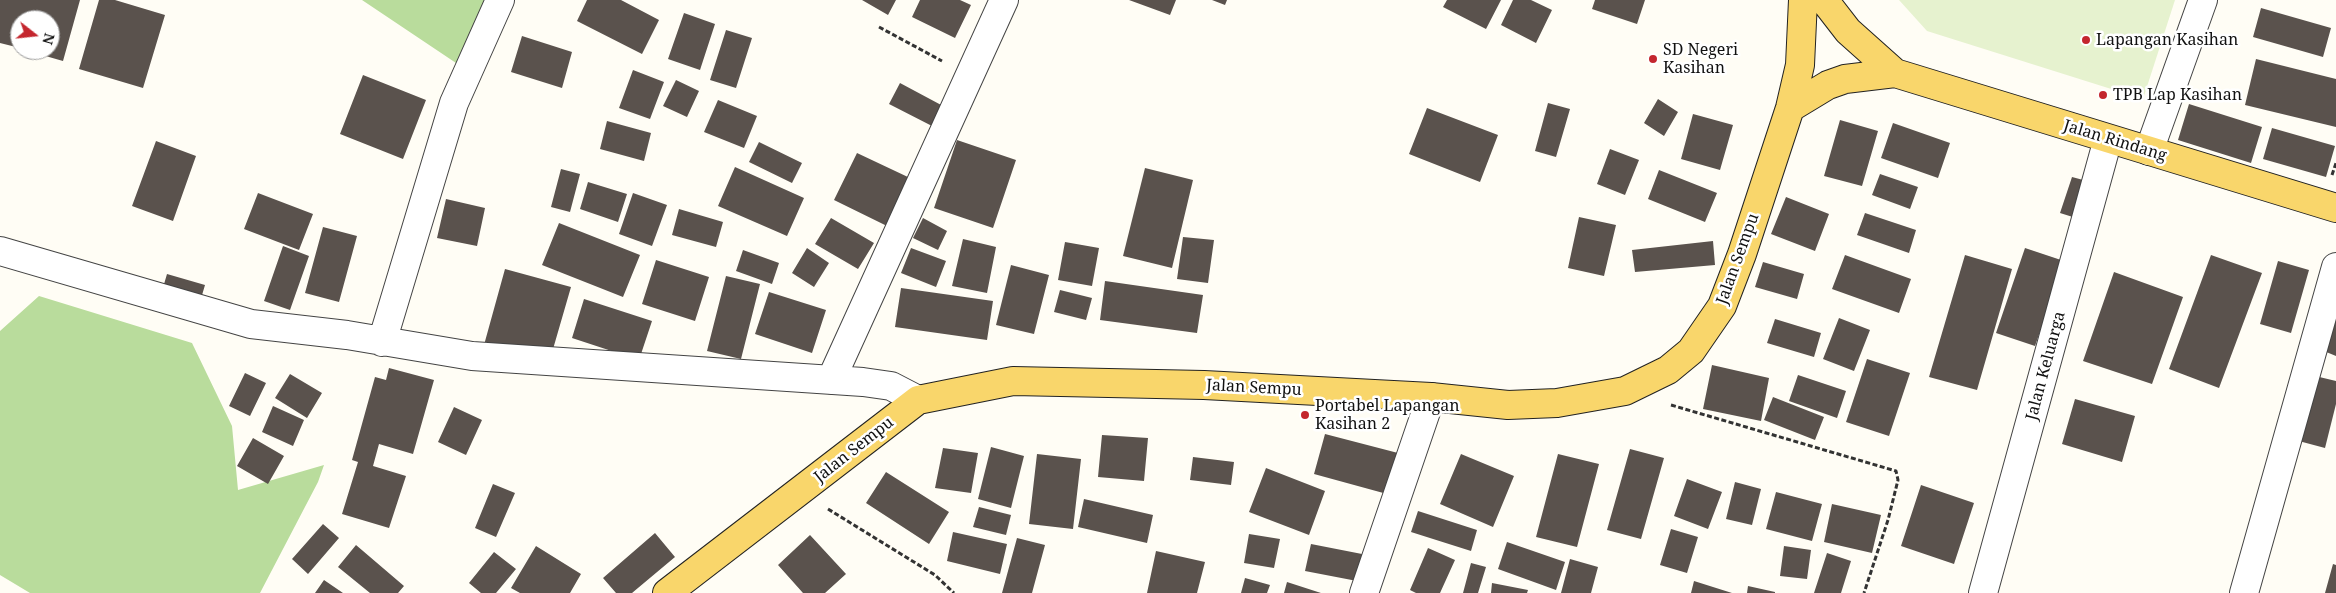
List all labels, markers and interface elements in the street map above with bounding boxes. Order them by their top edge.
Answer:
north arrow [10,10,60,60]
place label: Lapangan Kasihan [2096,30,2238,50]
text: N [38,31,60,47]
marker: Lapangan Kasihan [2080,34,2092,46]
place label: SD Negeri Kasihan [1663,40,1738,78]
marker: SD Negeri Kasihan [1647,53,1659,65]
place label: TPB Lap Kasihan [2113,85,2242,105]
marker: TPB Lap Kasihan [2097,89,2109,101]
street label: Jalan Rindang [2061,116,2169,166]
street label: Jalan Sempu [1713,211,1763,307]
street label: Jalan Keluarga [2022,309,2070,423]
street label: Jalan Sempu [1206,376,1302,400]
place label: Portabel Lapangan Kasihan 2 [1315,396,1460,434]
marker: Portabel Lapangan Kasihan 2 [1299,409,1311,421]
street label: Jalan Sempu [810,413,898,487]

